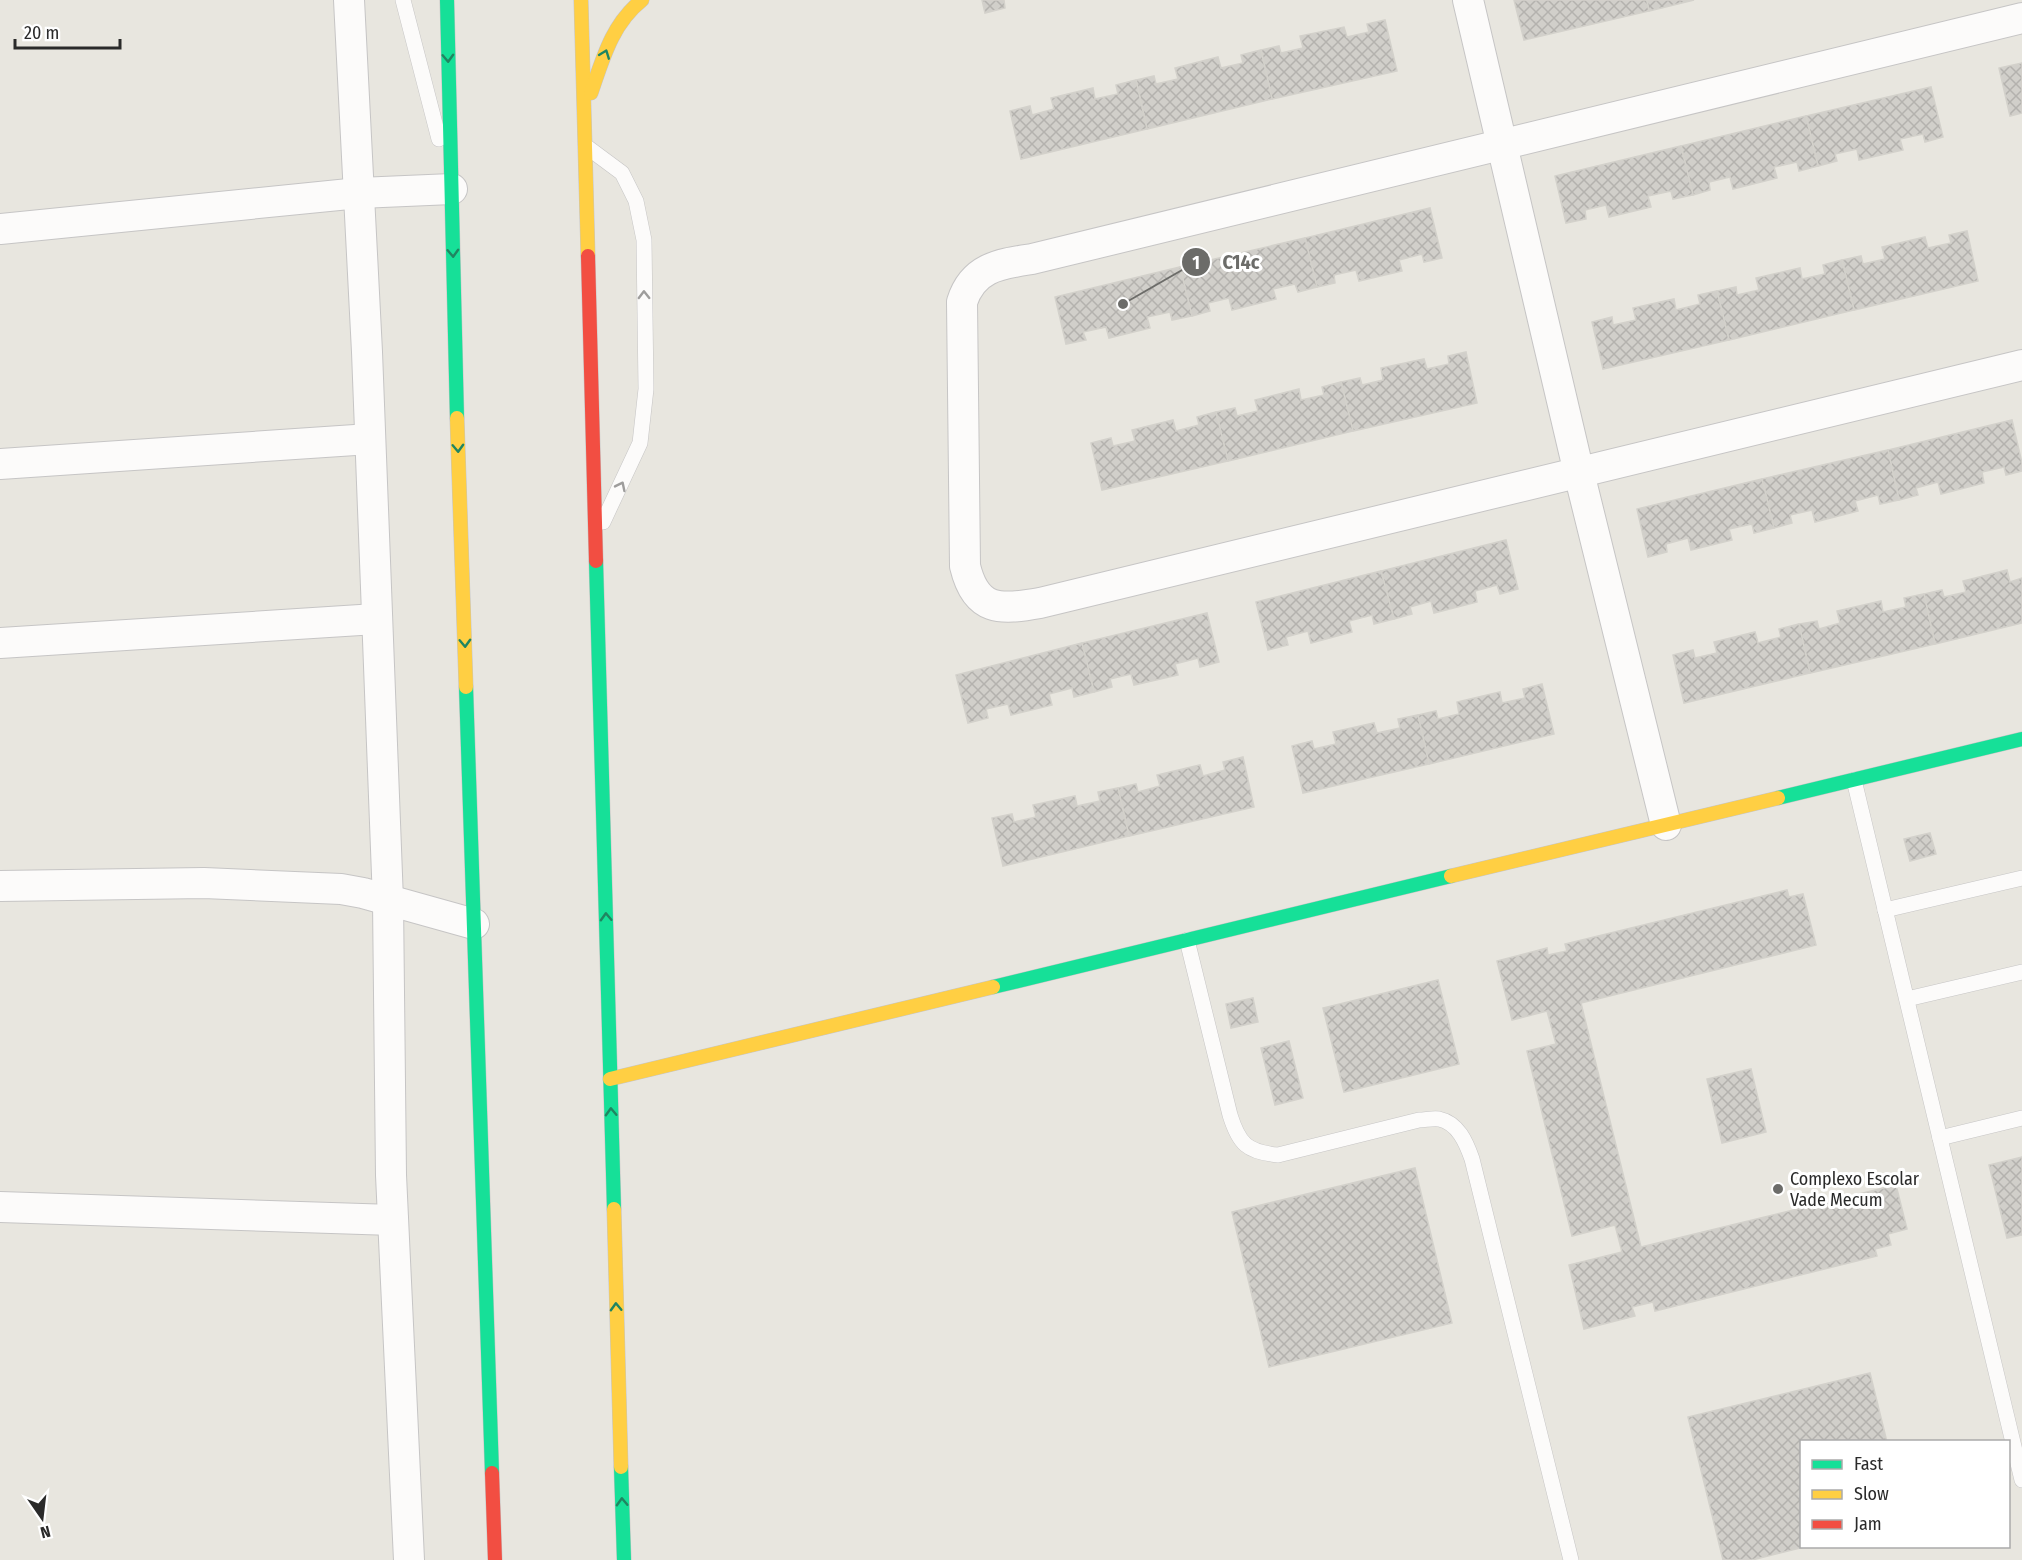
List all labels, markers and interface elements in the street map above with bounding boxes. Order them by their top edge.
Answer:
scale bar [15,12,120,50]
text: 20 m [24,22,59,44]
one-way arrow [598,49,611,60]
one-way arrow [442,54,454,63]
callout: C14c [1181,243,1272,281]
one-way arrow [447,249,460,258]
text: C14c [1223,250,1260,274]
text: 1 [1192,252,1200,274]
one-way arrow [638,291,651,300]
one-way arrow [452,444,465,453]
one-way arrow [614,481,626,492]
one-way arrow [459,639,471,648]
one-way arrow [599,912,612,921]
one-way arrow [605,1107,617,1116]
place label: Complexo Escolar Vade Mecum [1790,1168,1920,1211]
marker: Complexo Escolar Vade Mecum [1771,1182,1785,1196]
one-way arrow [610,1302,623,1311]
legend [1800,1440,2010,1548]
text: Fast [1854,1453,1883,1475]
text: Slow [1854,1483,1889,1505]
north arrow [12,1488,72,1548]
one-way arrow [616,1497,628,1506]
text: Jam [1854,1513,1882,1535]
text: N [39,1522,52,1542]

